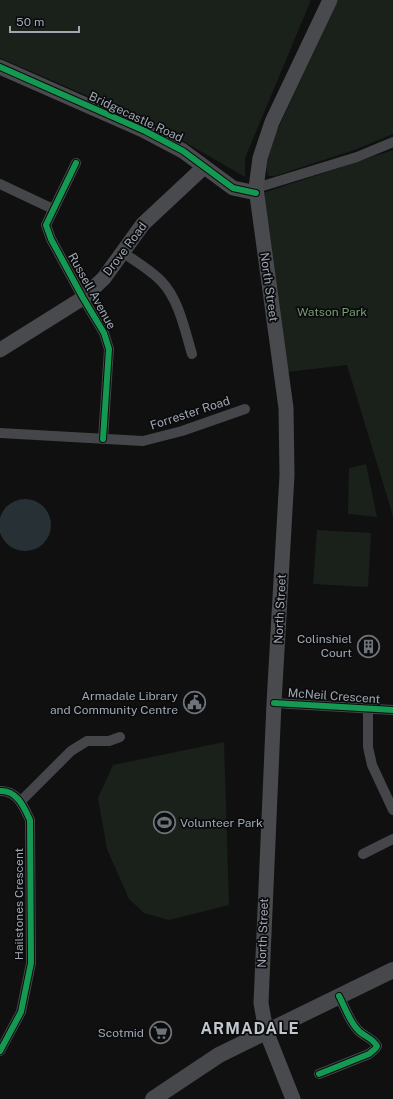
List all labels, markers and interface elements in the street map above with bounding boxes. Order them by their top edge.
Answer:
scale bar [10,8,79,34]
text: 50 m [16,15,44,29]
street label: Bridgecastle Road [87,89,185,145]
street label: Drove Road [100,219,150,279]
street label: Russell Avenue [65,250,119,332]
street label: North Street [257,251,281,323]
park label: Watson Park [297,305,367,319]
street label: Forrester Road [148,394,232,432]
street label: North Street [271,573,289,644]
place label: Colinshiel Court [297,632,352,660]
building icon: Colinshiel Court [355,633,381,659]
street label: McNeil Crescent [287,686,381,706]
place label: Armadale Library and Community Centre [50,689,179,717]
public building icon: Armadale Library and Community Centre [181,690,207,716]
sports icon: Volunteer Park [152,810,178,836]
place label: Volunteer Park [180,816,263,830]
street label: Hailstones Crescent [12,847,26,960]
street label: North Street [255,898,271,968]
district label: ARMADALE [200,1019,300,1038]
supermarket icon: Scotmid [147,1020,173,1046]
place label: Scotmid [98,1026,144,1040]

